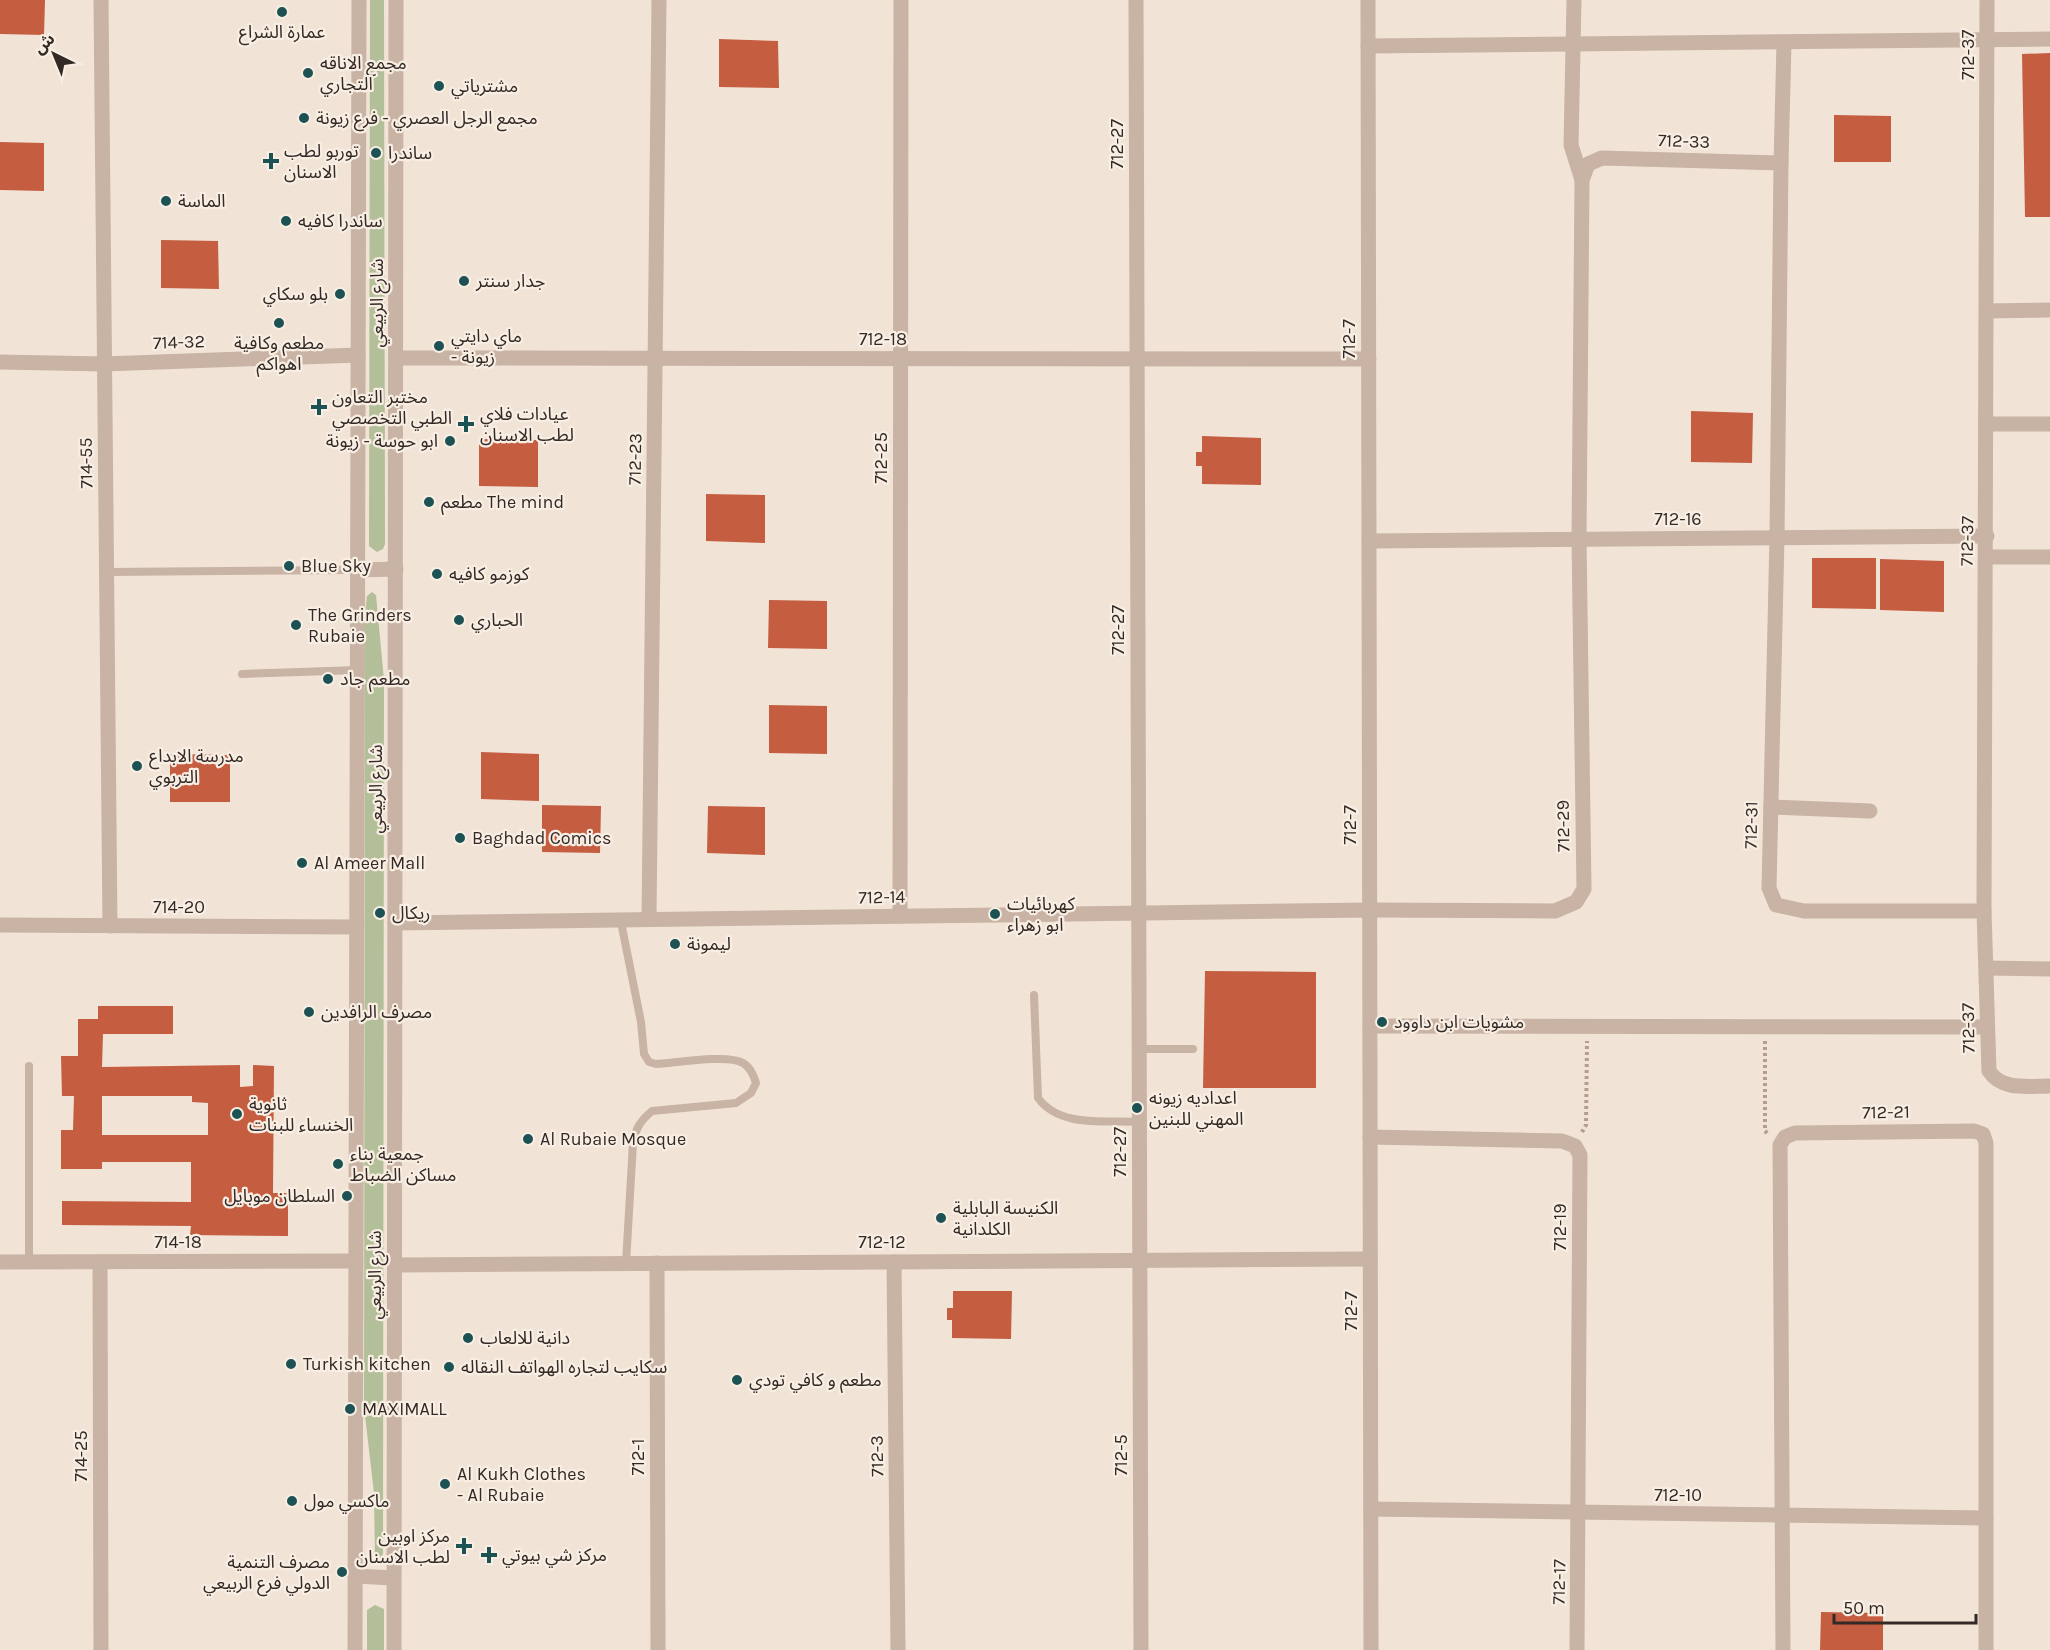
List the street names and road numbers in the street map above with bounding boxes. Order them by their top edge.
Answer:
street label: 712-37 [1957,29,1979,80]
street label: 712-27 [1106,118,1128,169]
street label: 712-33 [1657,129,1711,153]
street label: شارع الربيعي [366,258,391,348]
street label: 712-7 [1338,319,1360,359]
street label: 712-18 [859,328,907,350]
street label: 714-32 [153,330,205,354]
street label: 712-25 [870,432,892,484]
street label: 712-23 [624,433,646,485]
street label: 714-55 [75,437,97,489]
street label: 712-16 [1654,508,1702,530]
street label: 712-37 [1956,515,1978,566]
street label: 712-27 [1107,604,1129,655]
street label: شارع الربيعي [365,744,390,834]
street label: 712-29 [1552,800,1574,852]
street label: 712-31 [1740,801,1762,849]
street label: 712-7 [1339,805,1361,845]
street label: 712-14 [858,886,906,908]
street label: 714-20 [153,896,205,918]
street label: 712-37 [1957,1002,1979,1053]
street label: 712-21 [1862,1101,1910,1123]
street label: 712-27 [1109,1126,1131,1177]
street label: 712-19 [1549,1203,1571,1251]
street label: شارع الربيعي [364,1230,389,1320]
street label: 714-18 [154,1231,202,1253]
street label: 712-12 [858,1231,906,1253]
street label: 712-7 [1340,1291,1362,1331]
street label: 714-25 [70,1430,92,1482]
street label: 712-5 [1110,1434,1132,1476]
street label: 712-3 [866,1435,888,1477]
street label: 712-1 [627,1438,649,1476]
street label: 712-10 [1654,1484,1702,1506]
street label: 712-17 [1548,1559,1570,1605]

